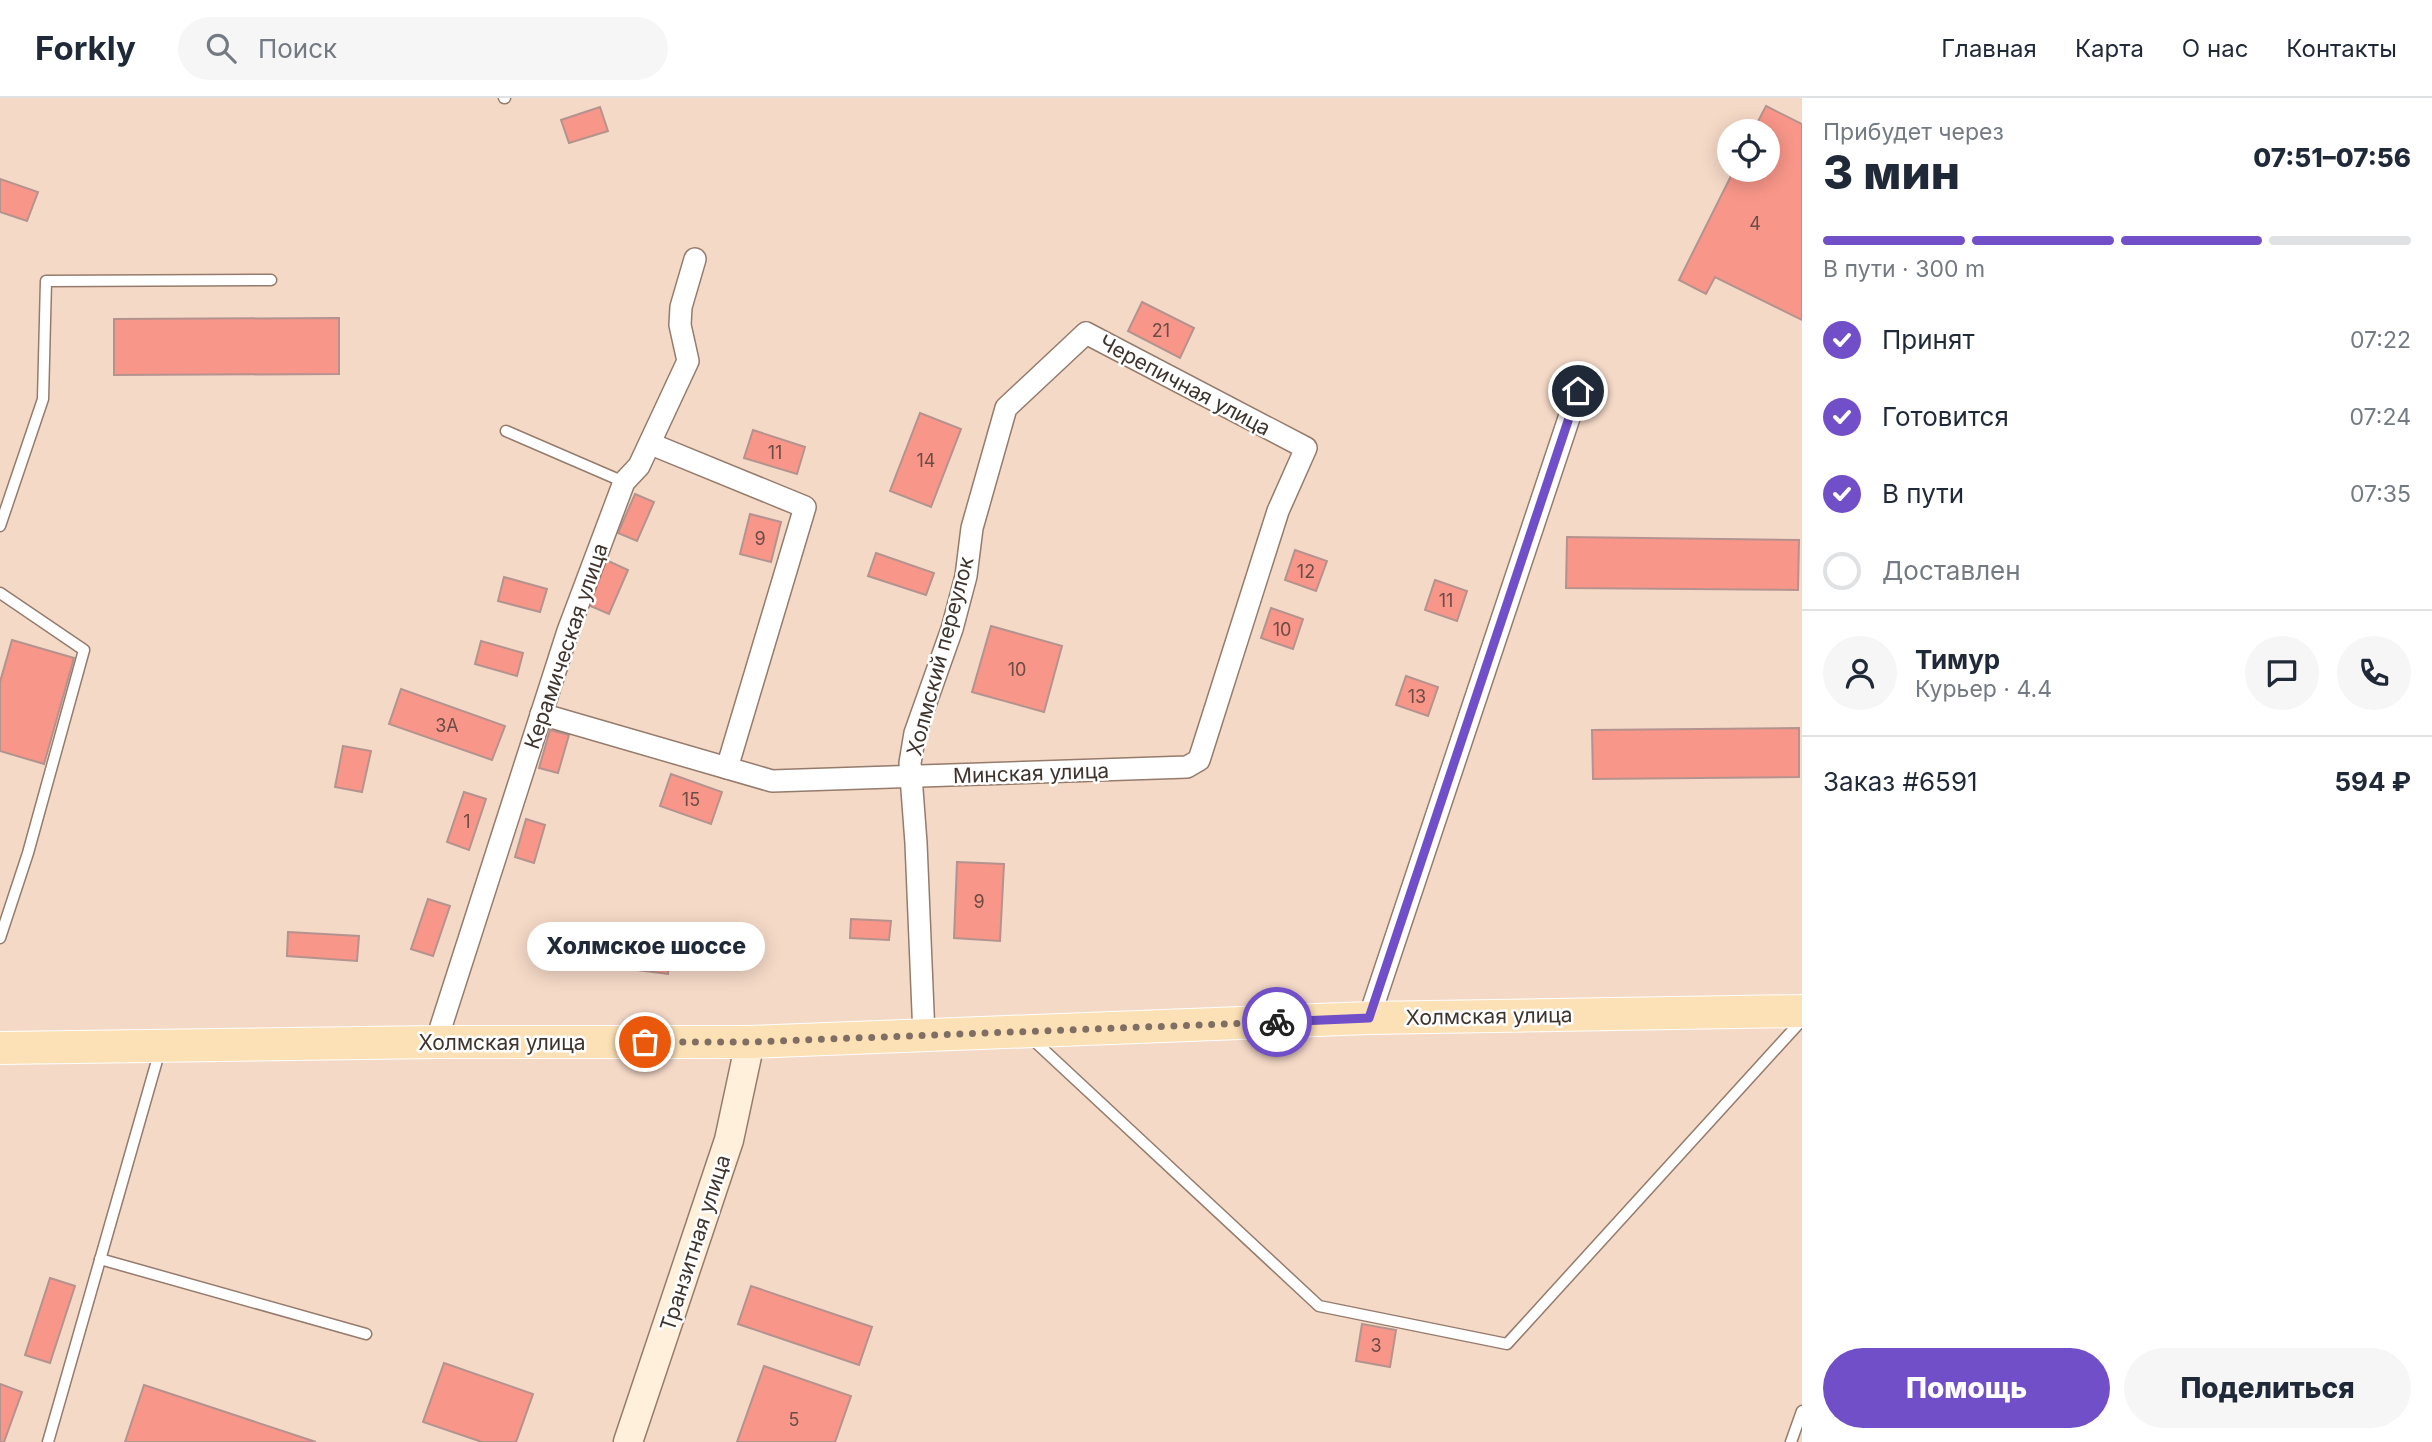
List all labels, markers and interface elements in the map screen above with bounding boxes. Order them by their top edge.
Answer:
search box [178,17,668,80]
text: Forkly [35,28,136,68]
icon: search [202,29,240,67]
text: Поиск [258,33,337,64]
text: Главная [1941,34,2037,63]
text: Карта [2075,34,2144,63]
text: О нас [2182,34,2248,63]
text: Контакты [2286,34,2397,63]
text: Прибудет через [1823,118,2004,146]
map controls [1717,119,1780,182]
button: locate [1717,119,1780,182]
text: 07:51–07:56 [2253,142,2411,173]
text: 3 мин [1823,144,1960,200]
house number: 4 [1749,213,1761,234]
text: В пути · 300 m [1823,255,1985,283]
house number: 21 [1152,320,1170,341]
icon: check [1823,321,1861,359]
text: Принят [1882,324,1975,355]
text: 07:22 [2350,326,2411,354]
street label: Черепичная улица [1095,329,1275,441]
pin [1548,361,1608,421]
icon: home [1559,372,1597,410]
icon: check [1823,398,1861,436]
text: Готовится [1882,401,2009,432]
text: 07:24 [2350,403,2411,431]
house number: 11 [768,442,782,463]
house number: 14 [917,450,935,471]
icon: check [1823,475,1861,513]
text: В пути [1882,478,1964,509]
text: 07:35 [2350,480,2411,508]
house number: 9 [754,528,766,549]
street label: Керамическая улица [519,540,613,752]
street label: Холмский переулок [901,553,979,758]
text: Доставлен [1882,555,2021,586]
house number: 12 [1297,561,1315,582]
house number: 11 [1439,590,1453,611]
house number: 10 [1273,619,1291,640]
button: person [1823,636,1897,710]
button: chat [2245,636,2319,710]
button: phone [2337,636,2411,710]
text: Тимур [1915,644,2000,675]
house number: 10 [1008,659,1026,680]
text: Курьер · 4.4 [1915,675,2052,703]
house number: 13 [1408,686,1426,707]
house number: 3А [435,715,459,736]
street label: Минская улица [953,758,1109,788]
text: Заказ #6591 [1823,766,1978,797]
text: 594 ₽ [2334,766,2411,797]
house number: 15 [682,789,700,810]
house number: 1 [463,811,471,832]
house number: 9 [973,891,985,912]
callout: Холмское шоссе [526,923,764,972]
text: Холмское шоссе [546,932,746,960]
courier [1242,987,1312,1057]
street label: Холмская улица [1405,1002,1573,1030]
icon: bike [1258,1003,1296,1041]
pin [615,1012,675,1072]
icon: bag [626,1023,664,1061]
street label: Холмская улица [419,1030,585,1055]
street label: Транзитная улица [655,1152,735,1334]
house number: 3 [1370,1335,1382,1356]
button: Помощь [1823,1348,2110,1428]
button: Поделиться [2124,1348,2411,1428]
house number: 5 [789,1409,799,1430]

